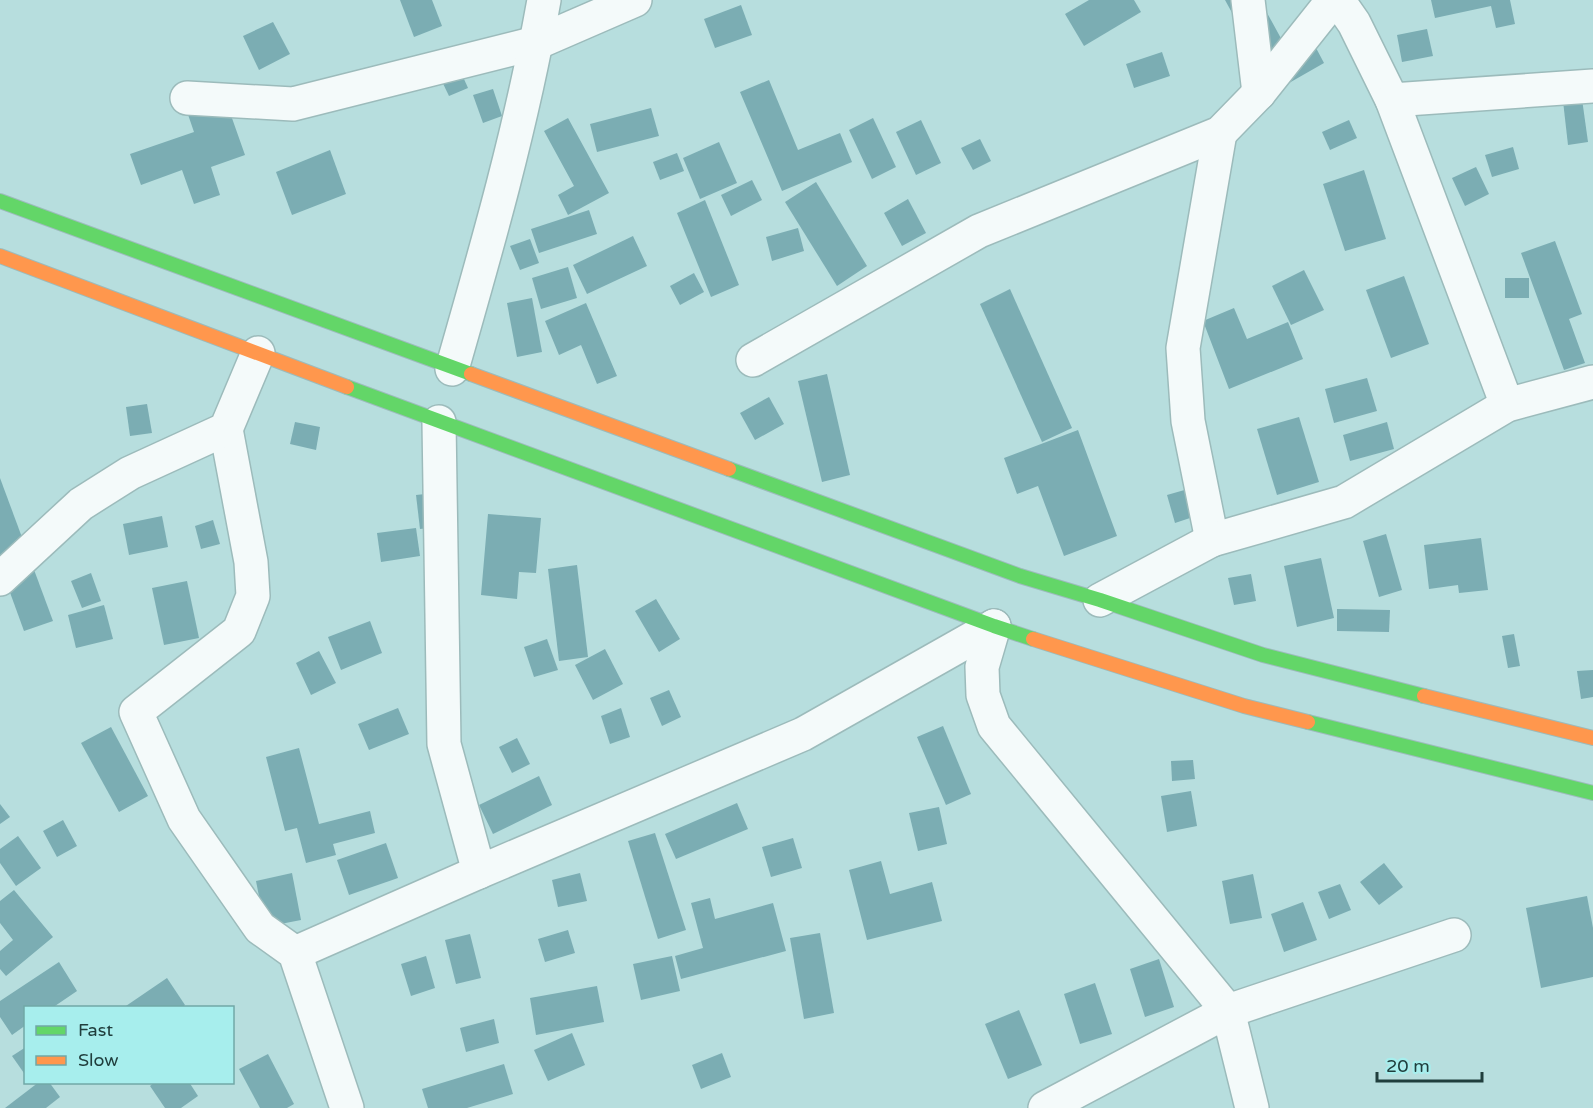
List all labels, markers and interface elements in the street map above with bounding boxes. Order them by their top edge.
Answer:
legend [24,1006,234,1084]
text: Fast [78,1019,113,1041]
scale bar [1377,1045,1482,1083]
text: Slow [78,1049,119,1071]
text: 20 m [1386,1055,1430,1077]

